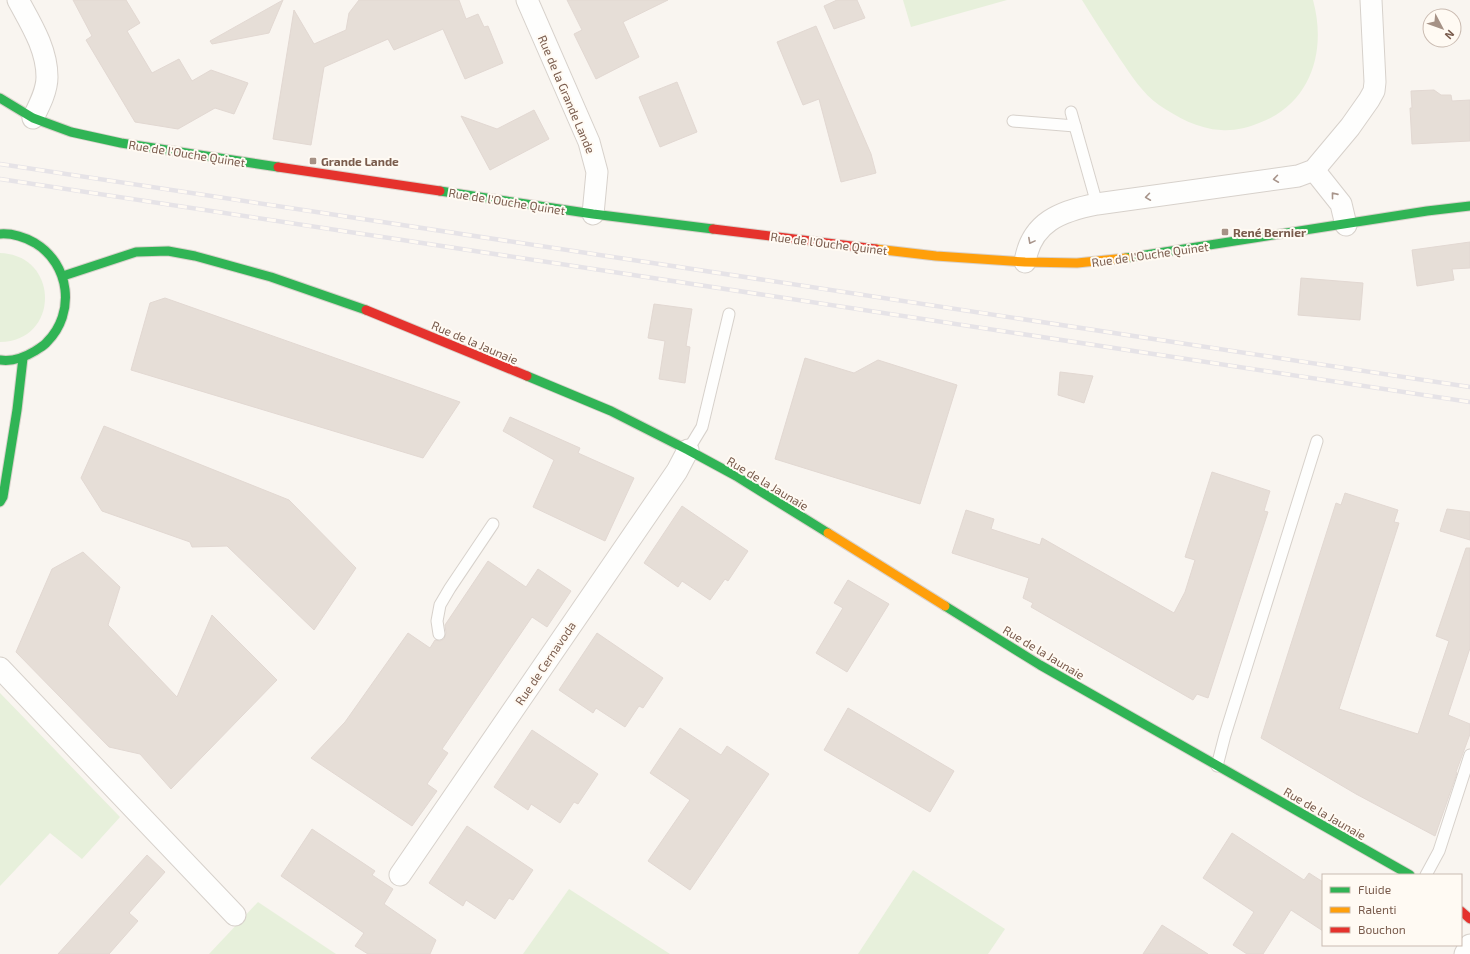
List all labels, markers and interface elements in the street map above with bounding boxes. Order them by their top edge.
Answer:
north arrow [1422,8,1462,48]
text: N [1442,28,1457,42]
street label: Rue de la Grande Lande [536,33,598,155]
street label: Rue de l'Ouche Quinet [128,137,247,170]
place label: Grande Lande [321,154,399,168]
marker: Grande Lande [308,156,318,166]
one-way arrow [1273,174,1279,183]
street label: Rue de l'Ouche Quinet [448,185,567,218]
one-way arrow [1144,192,1151,201]
one-way arrow [1332,193,1339,200]
place label: René Bernier [1233,225,1306,239]
marker: René Bernier [1220,227,1230,237]
street label: Rue de l'Ouche Quinet [770,229,889,258]
one-way arrow [1028,237,1035,244]
street label: Rue de l'Ouche Quinet [1091,239,1210,270]
street label: Rue de la Jaunaie [430,317,520,367]
street label: Rue de la Jaunaie [725,453,811,513]
street label: Rue de Cernavoda [512,619,578,707]
street label: Rue de la Jaunaie [1001,622,1087,682]
street label: Rue de la Jaunaie [1281,784,1369,842]
legend [1322,874,1462,946]
text: Fluide [1358,882,1391,896]
text: Ralenti [1358,902,1397,916]
text: Bouchon [1358,922,1406,936]

